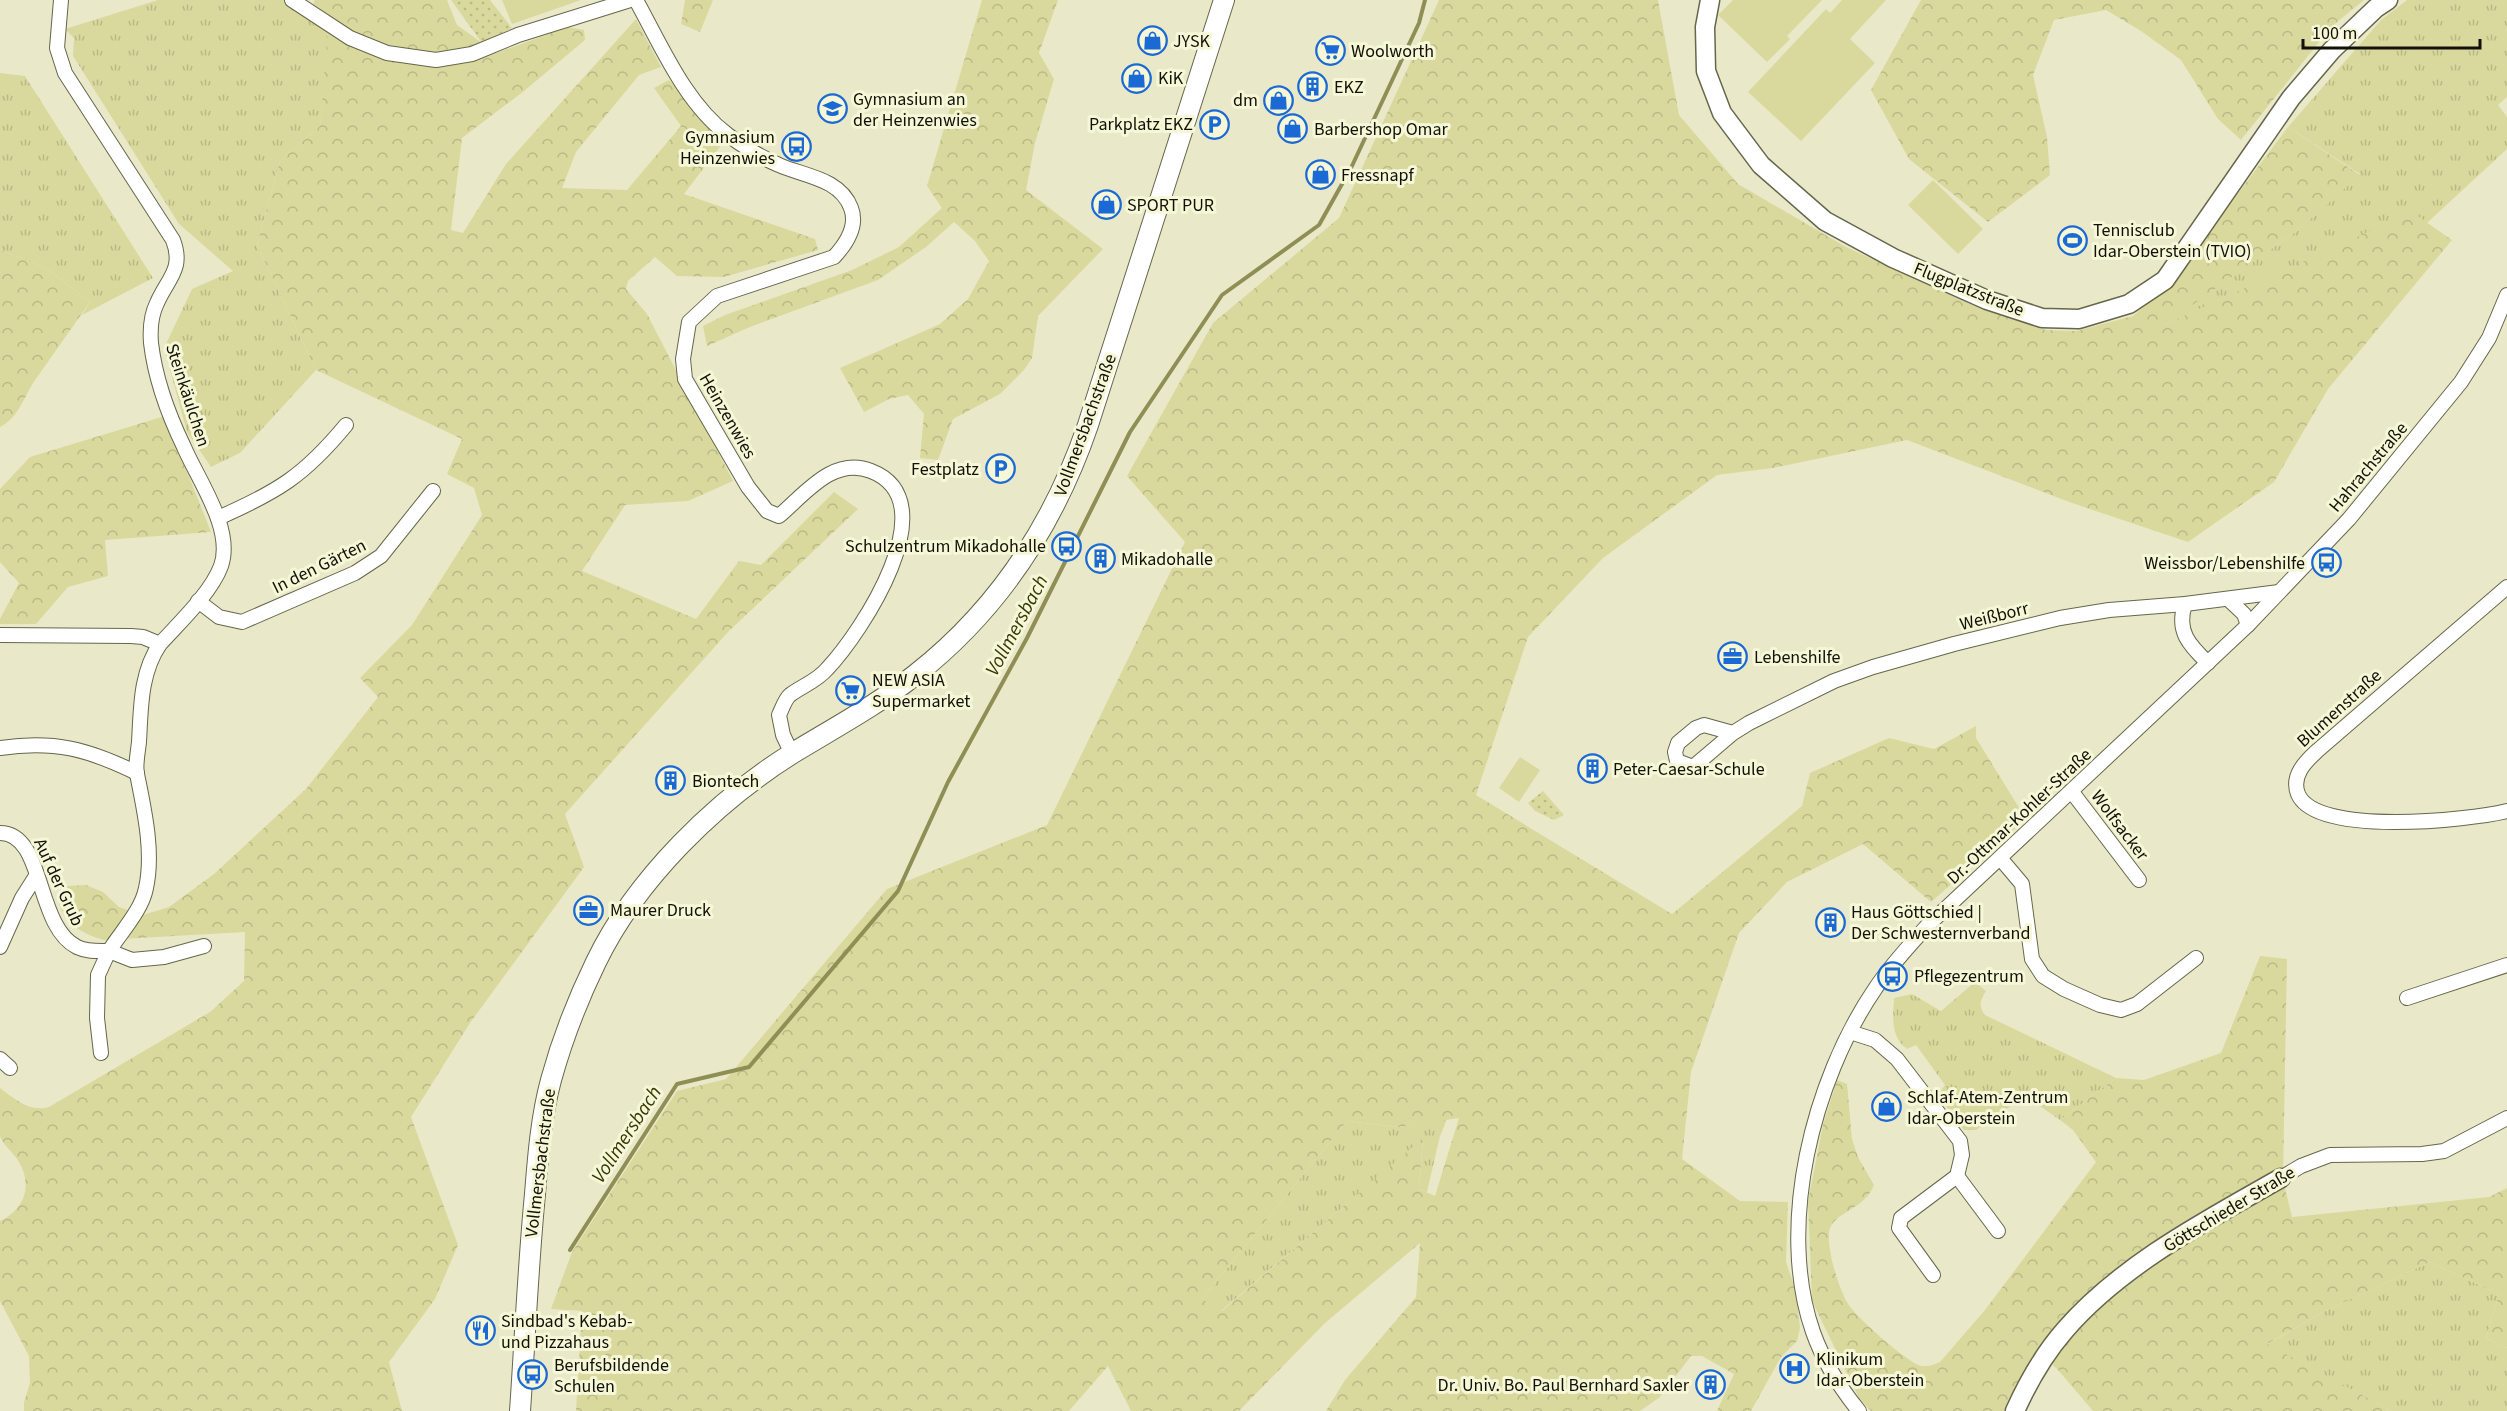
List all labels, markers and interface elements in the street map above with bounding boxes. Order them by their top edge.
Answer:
scale bar [2303,12,2480,50]
text: 100 m [2312,21,2357,46]
shop icon: JYSK [1136,25,1168,57]
place label: JYSK [1173,29,1211,54]
supermarket icon: Woolworth [1314,35,1346,67]
place label: Woolworth [1351,39,1434,64]
shop icon: KiK [1121,62,1153,94]
place label: KiK [1158,66,1184,91]
building icon: EKZ [1297,71,1329,103]
place label: EKZ [1334,75,1364,100]
shop icon: dm [1263,84,1295,116]
place label: Gymnasium an der Heinzenwies [853,87,977,133]
place label: dm [1233,88,1258,113]
school or university icon: Gymnasium an der Heinzenwies [816,93,848,125]
parking icon: Parkplatz EKZ [1198,108,1230,140]
place label: Parkplatz EKZ [1089,112,1193,137]
shop icon: Barbershop Omar [1277,113,1309,145]
place label: Barbershop Omar [1314,117,1449,142]
place label: Gymnasium Heinzenwies [680,125,775,171]
bus stop icon: Gymnasium Heinzenwies [780,131,812,163]
shop icon: Fressnapf [1304,159,1336,191]
place label: Fressnapf [1341,163,1414,188]
shop icon: SPORT PUR [1090,189,1122,221]
place label: SPORT PUR [1127,193,1214,218]
place label: Tennisclub Idar-Oberstein (TVIO) [2093,218,2252,264]
sports icon: Tennisclub Idar-Oberstein (TVIO) [2056,224,2088,256]
street label: Flugplatzstraße [1910,256,2028,323]
street label: Steinkäulchen [159,340,216,450]
street label: Vollmersbachstraße [1048,350,1123,500]
street label: Heinzenwies [693,369,762,464]
street label: Hahrachstraße [2323,417,2414,518]
parking icon: Festplatz [984,453,1016,485]
place label: Festplatz [911,457,979,482]
bus stop icon: Schulzentrum Mikadohalle [1051,530,1083,562]
street label: In den Gärten [268,533,370,600]
place label: Schulzentrum Mikadohalle [845,534,1046,559]
building icon: Mikadohalle [1084,543,1116,575]
place label: Mikadohalle [1121,547,1213,572]
bus stop icon: Weissbor/Lebenshilfe [2310,547,2342,579]
place label: Weissbor/Lebenshilfe [2144,551,2305,576]
water label: Vollmersbach [979,570,1055,681]
street label: Weißborr [1957,596,2032,637]
office icon: Lebenshilfe [1717,641,1749,673]
place label: Lebenshilfe [1754,645,1841,670]
street label: Blumenstraße [2292,664,2387,753]
place label: NEW ASIA Supermarket [872,668,970,714]
supermarket icon: NEW ASIA Supermarket [835,674,867,706]
street label: Dr.-Ottmar-Kohler-Straße [1942,743,2097,890]
building icon: Peter-Caesar-Schule [1576,753,1608,785]
place label: Peter-Caesar-Schule [1613,757,1765,782]
building icon: Biontech [655,765,687,797]
place label: Biontech [692,769,759,794]
street label: Wolfsacker [2085,785,2155,866]
street label: Auf der Grub [27,834,90,930]
office icon: Maurer Druck [573,894,605,926]
place label: Maurer Druck [610,898,711,923]
place label: Haus Göttschied | Der Schwesternverband [1851,900,2030,946]
building icon: Haus Göttschied | Der Schwesternverband [1814,906,1846,938]
bus stop icon: Pflegezentrum [1877,960,1909,992]
place label: Pflegezentrum [1914,964,2024,989]
water label: Vollmersbach [585,1081,669,1189]
place label: Schlaf-Atem-Zentrum Idar-Oberstein [1907,1085,2068,1131]
street label: Vollmersbachstraße [519,1087,562,1239]
shop icon: Schlaf-Atem-Zentrum Idar-Oberstein [1870,1091,1902,1123]
street label: Göttschieder Straße [2159,1160,2300,1259]
place label: Sindbad's Kebab- und Pizzahaus [501,1309,633,1355]
restaurant icon: Sindbad's Kebab- und Pizzahaus [464,1315,496,1347]
place label: Klinikum Idar-Oberstein [1816,1347,1924,1393]
place label: Berufsbildende Schulen [554,1353,669,1399]
hospital icon: Klinikum Idar-Oberstein [1779,1353,1811,1385]
bus stop icon: Berufsbildende Schulen [517,1359,549,1391]
building icon: Dr. Univ. Bo. Paul Bernhard Saxler [1694,1369,1726,1401]
place label: Dr. Univ. Bo. Paul Bernhard Saxler [1438,1373,1690,1398]

